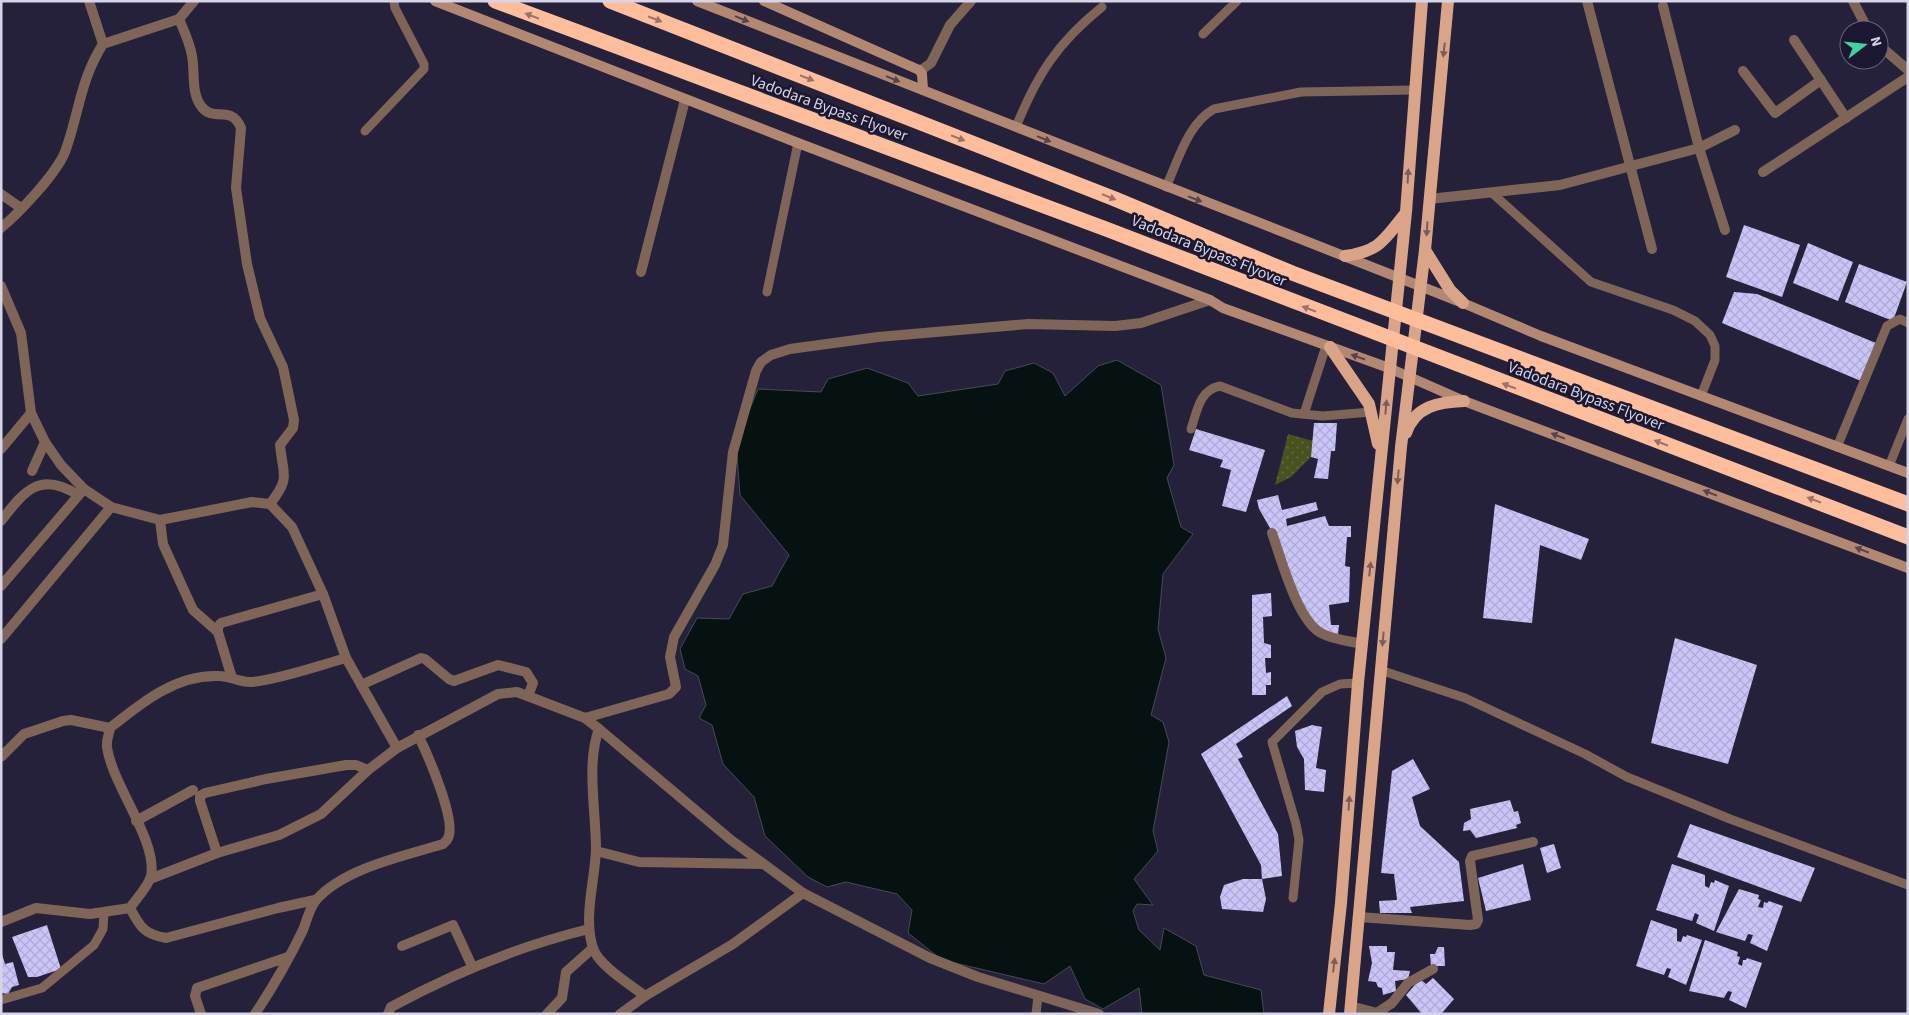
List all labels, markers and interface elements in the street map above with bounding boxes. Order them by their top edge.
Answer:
one-way arrow [525,12,540,19]
one-way arrow [648,15,663,23]
one-way arrow [735,15,750,23]
north arrow [1839,20,1889,70]
text: N [1865,34,1886,49]
one-way arrow [1440,42,1448,58]
street label: Vadodara Bypass Flyover [747,69,911,147]
one-way arrow [799,75,814,83]
one-way arrow [886,75,901,83]
one-way arrow [951,134,966,142]
one-way arrow [1037,135,1052,143]
one-way arrow [1405,168,1413,184]
one-way arrow [1102,193,1117,201]
one-way arrow [1188,196,1203,203]
street label: Vadodara Bypass Flyover [1128,210,1290,292]
one-way arrow [1422,221,1430,237]
one-way arrow [1301,305,1316,312]
one-way arrow [1350,353,1365,361]
street label: Vadodara Bypass Flyover [1505,356,1668,436]
one-way arrow [1502,382,1517,389]
one-way arrow [1382,399,1390,415]
one-way arrow [1550,432,1565,440]
one-way arrow [1654,439,1669,446]
one-way arrow [1394,469,1402,485]
one-way arrow [1702,489,1717,497]
one-way arrow [1806,496,1821,504]
one-way arrow [1854,546,1869,554]
one-way arrow [1366,561,1374,577]
one-way arrow [1379,631,1387,647]
one-way arrow [1345,795,1353,811]
one-way arrow [1330,957,1338,973]

